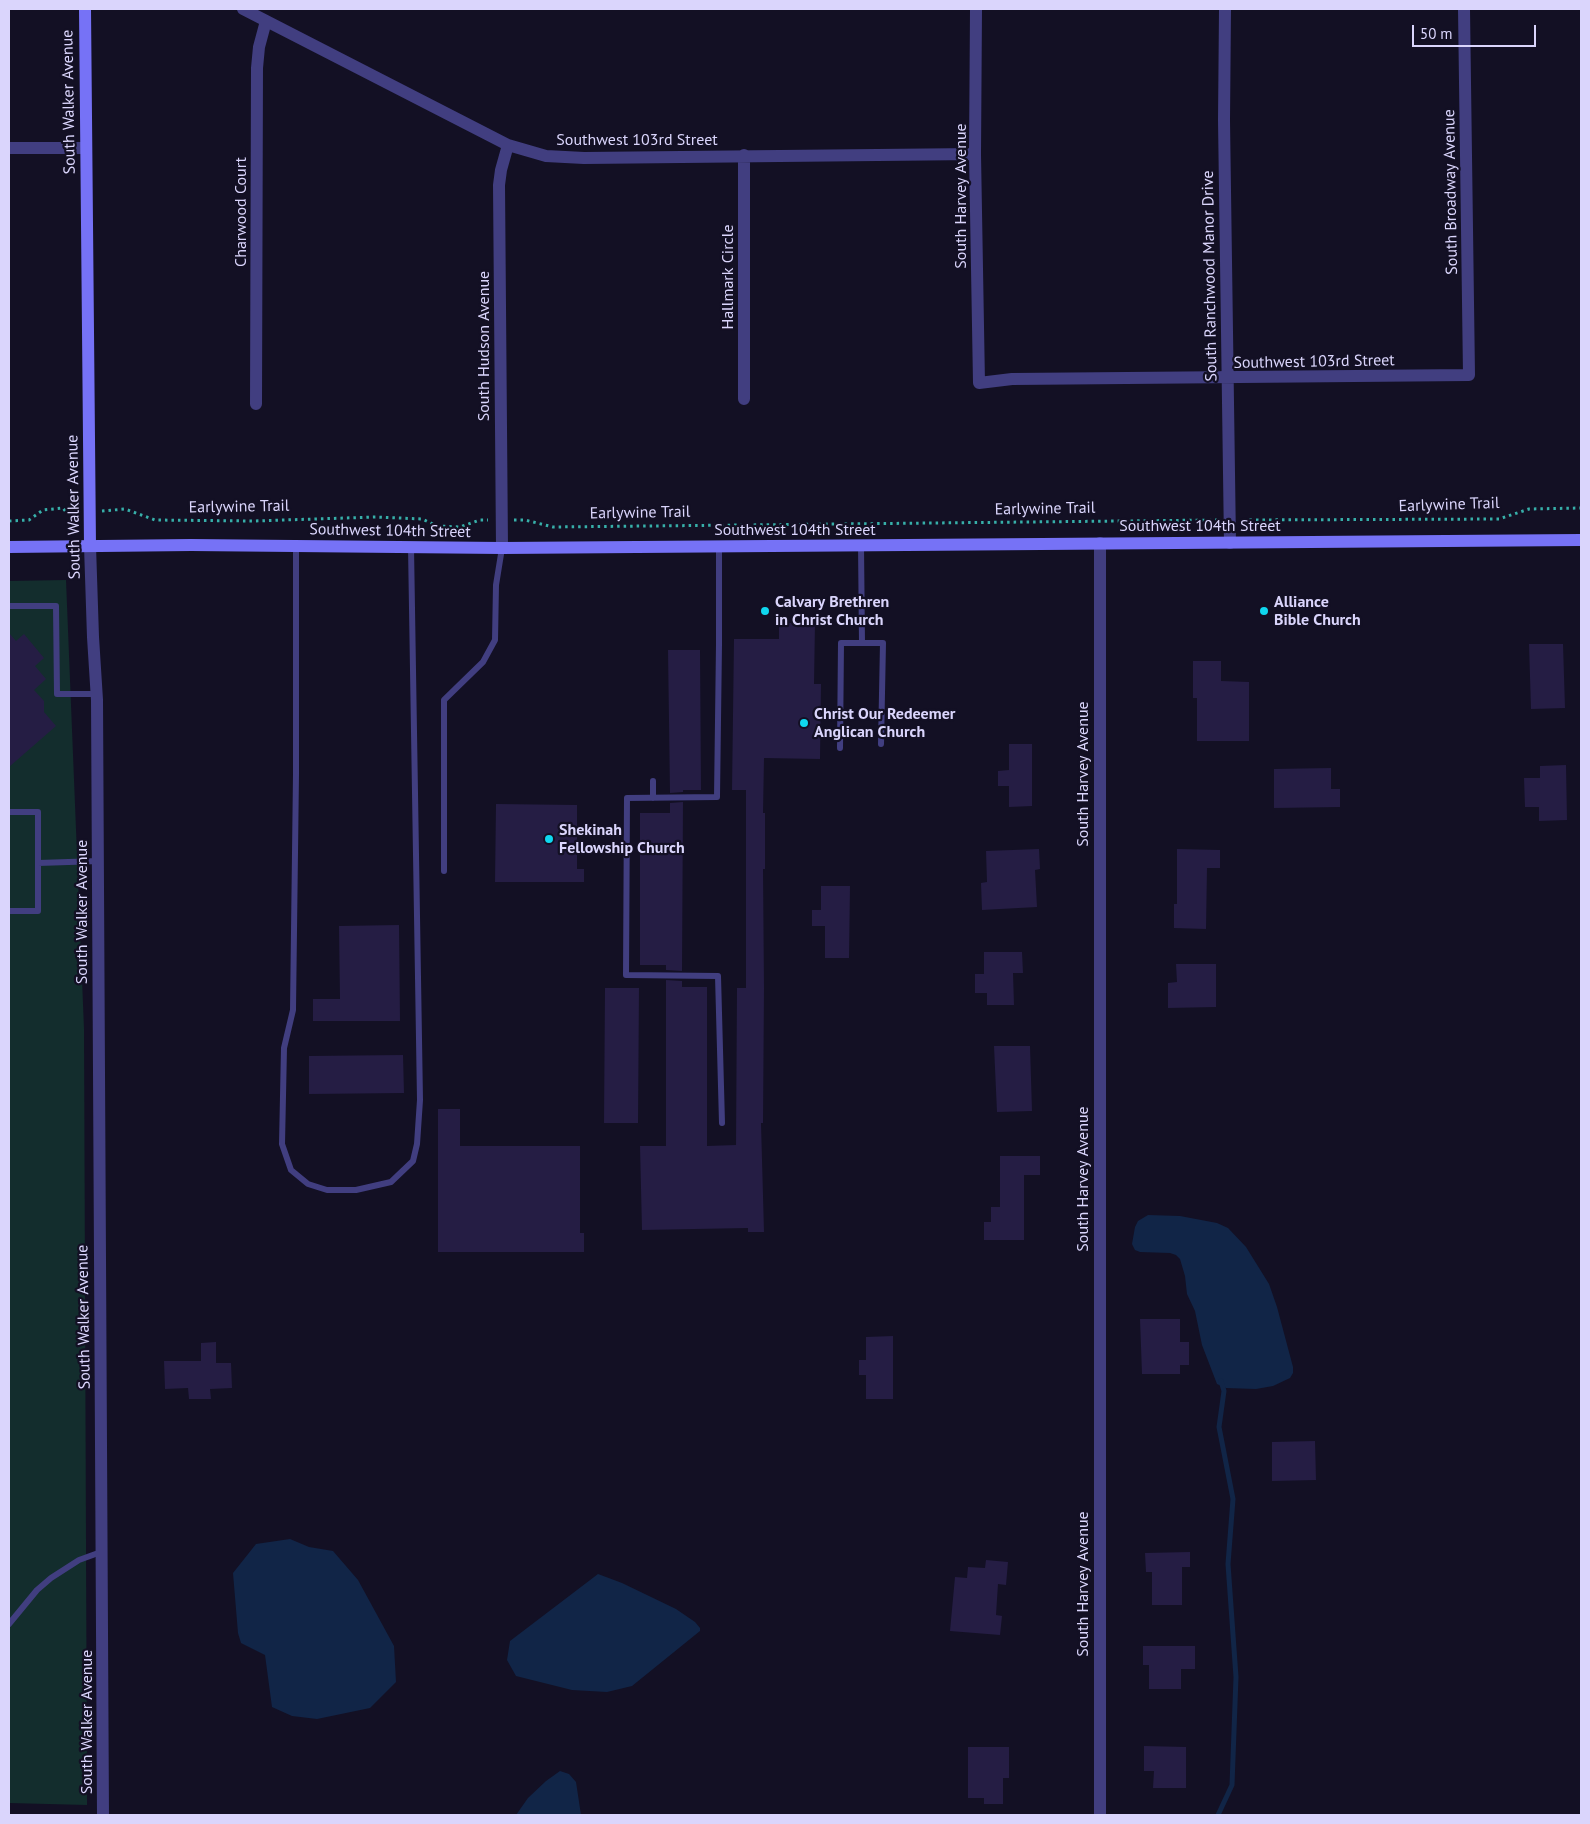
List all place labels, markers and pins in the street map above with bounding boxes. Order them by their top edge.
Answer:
place label: Calvary Brethren in Christ Church [775,592,889,630]
place label: Alliance Bible Church [1274,592,1361,630]
marker: Calvary Brethren in Christ Church [759,605,771,617]
marker: Alliance Bible Church [1258,605,1270,617]
place label: Christ Our Redeemer Anglican Church [814,704,955,742]
marker: Christ Our Redeemer Anglican Church [798,717,810,729]
place label: Shekinah Fellowship Church [559,820,685,858]
marker: Shekinah Fellowship Church [543,833,555,845]

